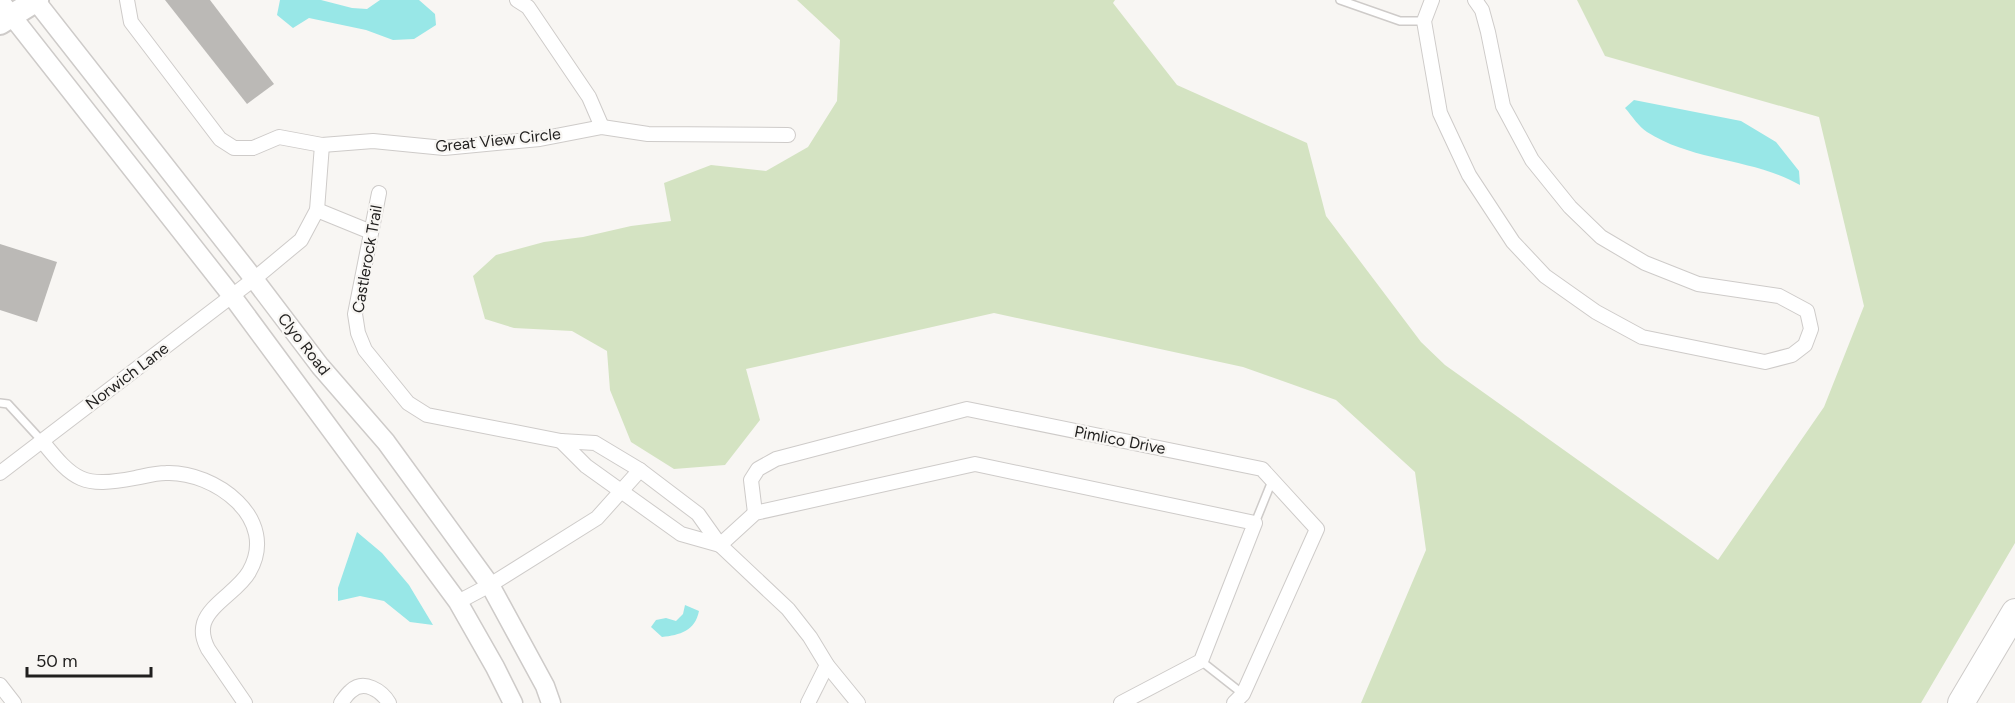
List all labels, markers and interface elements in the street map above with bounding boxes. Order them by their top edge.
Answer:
street label: Great View Circle [434,124,562,156]
street label: Castlerock Trail [348,203,386,315]
street label: Clyo Road [274,309,334,379]
street label: Norwich Lane [82,338,172,413]
street label: Pimlico Drive [1073,422,1168,458]
scale bar [27,640,152,678]
text: 50 m [36,650,78,672]

